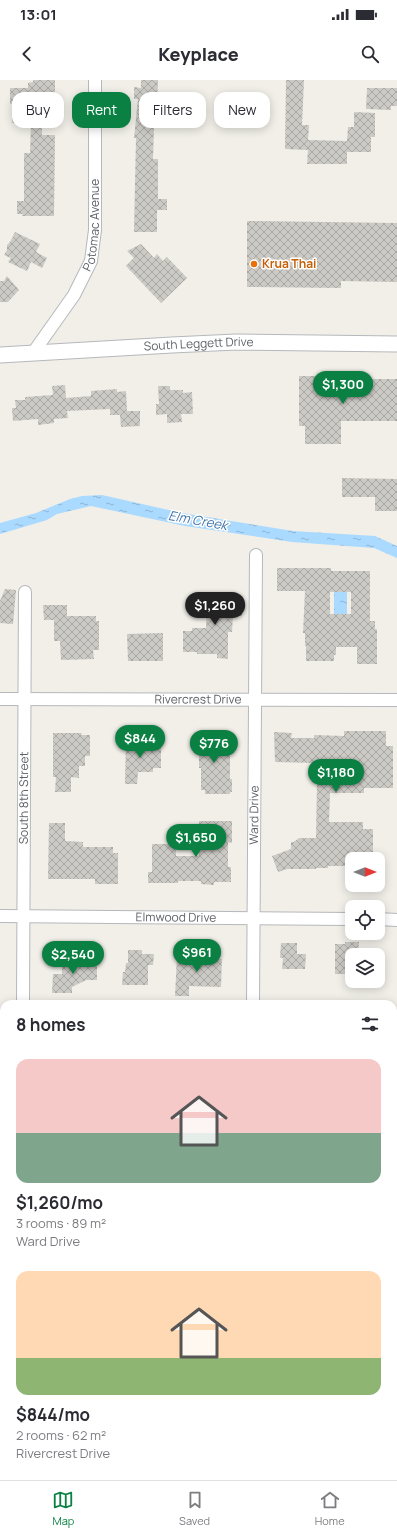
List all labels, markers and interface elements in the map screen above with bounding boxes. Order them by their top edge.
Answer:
text: 13:01 [20,4,57,25]
text: Keyplace [158,42,239,66]
icon: back [16,43,38,65]
icon: search [359,43,381,65]
chip: Buy [12,92,64,128]
chip: Rent [72,92,131,128]
chip: Filters [139,92,206,128]
chip: New [214,92,270,128]
street label: Potomac Avenue [78,179,103,274]
place label: Krua Thai [262,255,316,272]
marker: Krua Thai [249,259,259,269]
street label: South Leggett Drive [143,333,254,355]
pin: $1,300 [310,371,376,405]
text: $1,300 [322,375,364,393]
water label: Elm Creek [167,506,231,534]
pin: $1,260 [182,592,248,626]
text: $1,260 [194,596,236,614]
street label: Rivercrest Drive [154,690,242,708]
pin: $844 [116,725,164,759]
text: $844 [124,729,156,747]
pin: $776 [190,730,238,764]
text: $776 [199,734,229,752]
street label: South 8th Street [15,751,32,844]
pin: $1,180 [303,759,369,793]
text: $1,180 [317,763,355,781]
street label: Ward Drive [245,785,262,845]
pin: $1,650 [163,824,229,858]
text: $1,650 [175,828,217,846]
north arrow [345,852,385,892]
map controls [345,852,385,988]
button: locate [345,900,385,940]
street label: Elmwood Drive [136,908,216,926]
pin: $961 [173,939,221,973]
pin: $2,540 [40,941,106,975]
text: $961 [182,943,212,961]
text: $2,540 [51,945,95,963]
button: layers [345,948,385,988]
text: 8 homes [16,1013,86,1036]
icon: filters [359,1013,381,1035]
icon: home [163,1085,235,1157]
text: $1,260/mo [16,1191,103,1214]
text: 3 rooms · 89 m² [16,1214,106,1232]
text: Ward Drive [16,1232,80,1250]
icon: home [163,1297,235,1369]
text: $844/mo [16,1403,90,1426]
text: 2 rooms · 62 m² [16,1426,106,1444]
text: Rivercrest Drive [16,1444,110,1462]
tab: Map [52,1489,74,1528]
tab: Saved [179,1489,210,1528]
tab: Home [315,1489,345,1528]

